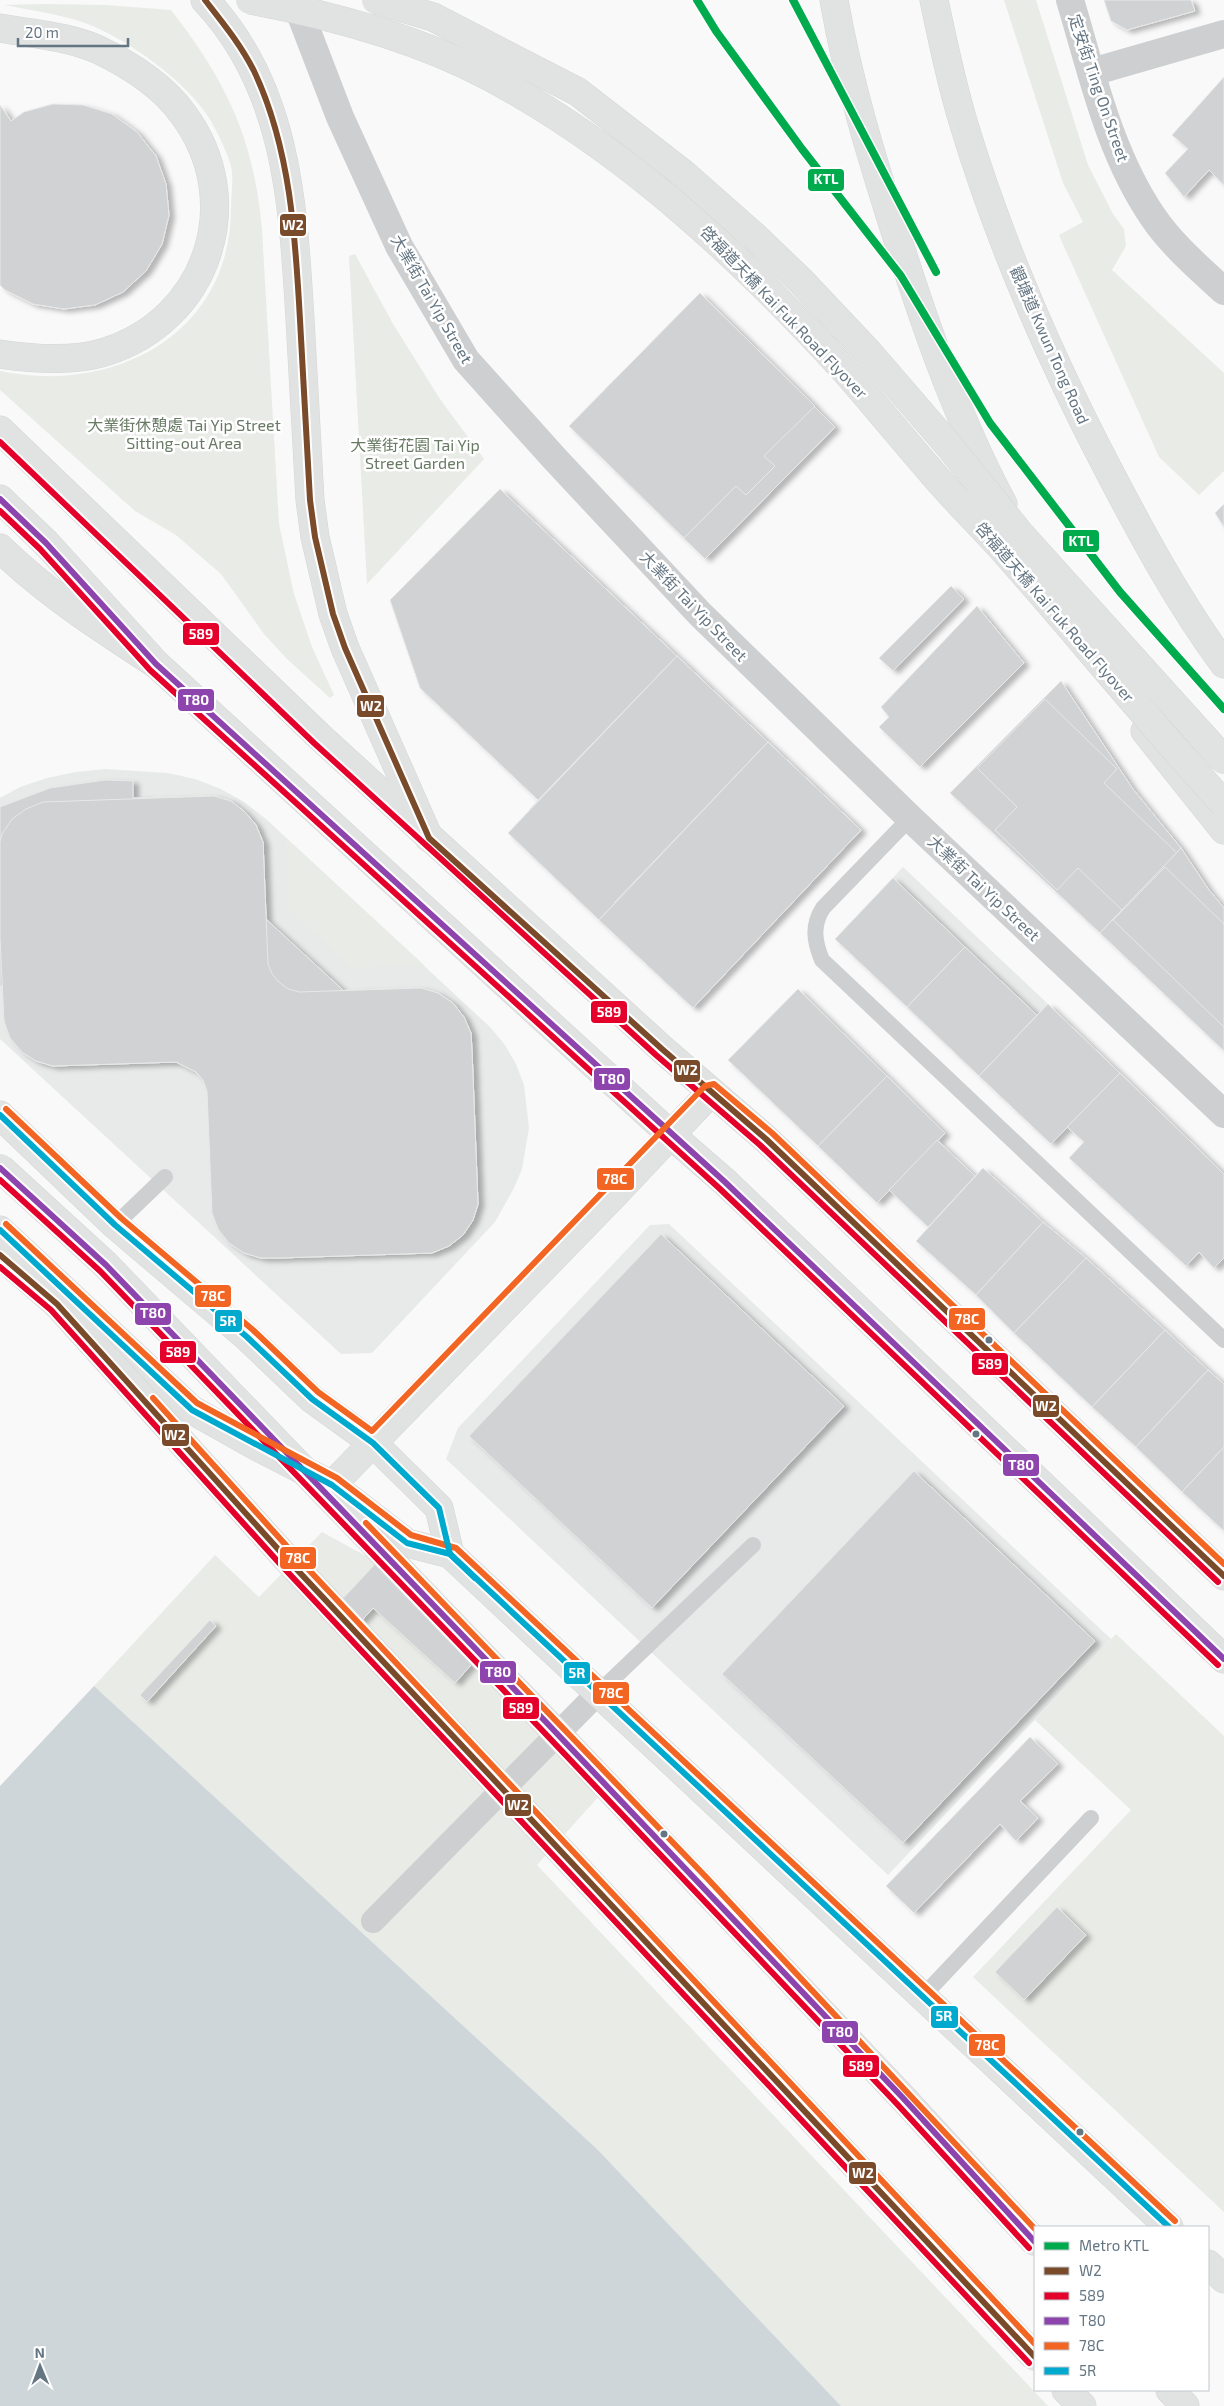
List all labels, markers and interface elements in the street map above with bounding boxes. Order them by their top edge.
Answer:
street label: 定安街 Ting On Street [1065,12,1134,164]
scale bar [18,15,128,47]
text: 20 m [25,23,59,41]
line badge: KTL [807,168,845,192]
text: KTL [814,170,839,187]
line badge: W2 [279,213,307,237]
text: W2 [282,216,304,233]
street label: 啓福道天橋 Kai Fuk Road Flyover [697,221,872,402]
street label: 大業街 Tai Yip Street [388,231,477,367]
street label: 觀塘道 Kwun Tong Road [1007,263,1094,427]
park label: 大業街休憩處 Tai Yip Street Sitting-out Area [87,415,281,452]
park label: 大業街花園 Tai Yip Street Garden [350,435,480,472]
street label: 啓福道天橋 Kai Fuk Road Flyover [972,518,1139,706]
line badge: KTL [1062,529,1100,553]
text: KTL [1069,532,1094,549]
street label: 大業街 Tai Yip Street [637,547,752,665]
line badge: 589 [182,622,220,646]
text: 589 [189,625,213,642]
line badge: T80 [177,688,215,712]
text: T80 [183,691,209,708]
line badge: W2 [356,694,385,718]
text: W2 [360,697,382,714]
street label: 大業街 Tai Yip Street [925,831,1044,944]
line badge: 589 [590,1000,628,1024]
text: 589 [597,1003,621,1020]
line badge: W2 [673,1059,701,1083]
text: W2 [676,1061,698,1078]
line badge: T80 [593,1067,631,1091]
text: T80 [599,1070,625,1087]
line badge: 78C [596,1167,635,1191]
text: 78C [603,1170,627,1187]
line badge: 78C [194,1284,232,1308]
text: 78C [201,1287,225,1304]
line badge: T80 [134,1302,172,1326]
text: T80 [140,1304,166,1321]
line badge: 78C [948,1307,986,1331]
line badge: 5R [214,1309,243,1333]
text: 78C [955,1310,979,1327]
text: 5R [220,1312,236,1329]
unlabelled marker [984,1335,994,1345]
line badge: 589 [159,1340,197,1364]
text: 589 [166,1343,190,1360]
line badge: 589 [971,1352,1009,1376]
text: 589 [978,1355,1002,1372]
line badge: W2 [1032,1394,1060,1418]
text: W2 [1035,1397,1057,1414]
line badge: W2 [161,1423,190,1447]
text: W2 [164,1426,186,1443]
unlabelled marker [971,1429,981,1439]
line badge: T80 [1002,1453,1040,1477]
text: T80 [1008,1456,1034,1473]
line badge: 78C [279,1546,317,1570]
text: 78C [286,1549,310,1566]
line badge: T80 [479,1660,517,1684]
line badge: 5R [563,1661,591,1685]
text: T80 [485,1663,511,1680]
text: 5R [569,1664,585,1681]
line badge: 78C [592,1681,630,1705]
text: 78C [599,1684,623,1701]
line badge: 589 [502,1696,540,1720]
text: 589 [509,1699,533,1716]
line badge: W2 [504,1793,532,1817]
text: W2 [507,1796,529,1813]
unlabelled marker [659,1829,669,1839]
line badge: 5R [930,2005,959,2029]
text: 5R [936,2007,952,2024]
line badge: T80 [821,2020,859,2044]
text: T80 [827,2023,853,2040]
line badge: 78C [968,2033,1006,2057]
text: 78C [975,2036,999,2053]
line badge: 589 [842,2054,880,2078]
text: 589 [849,2057,873,2074]
unlabelled marker [1075,2127,1085,2137]
line badge: W2 [848,2161,877,2185]
text: W2 [852,2164,874,2181]
legend [1034,2226,1209,2391]
text: Metro KTL [1079,2236,1149,2254]
text: W2 [1079,2261,1102,2279]
text: 589 [1079,2286,1105,2304]
text: T80 [1079,2311,1106,2329]
text: 78C [1079,2336,1105,2354]
north arrow [15,2341,65,2391]
text: N [35,2344,45,2361]
text: 5R [1079,2361,1096,2379]

